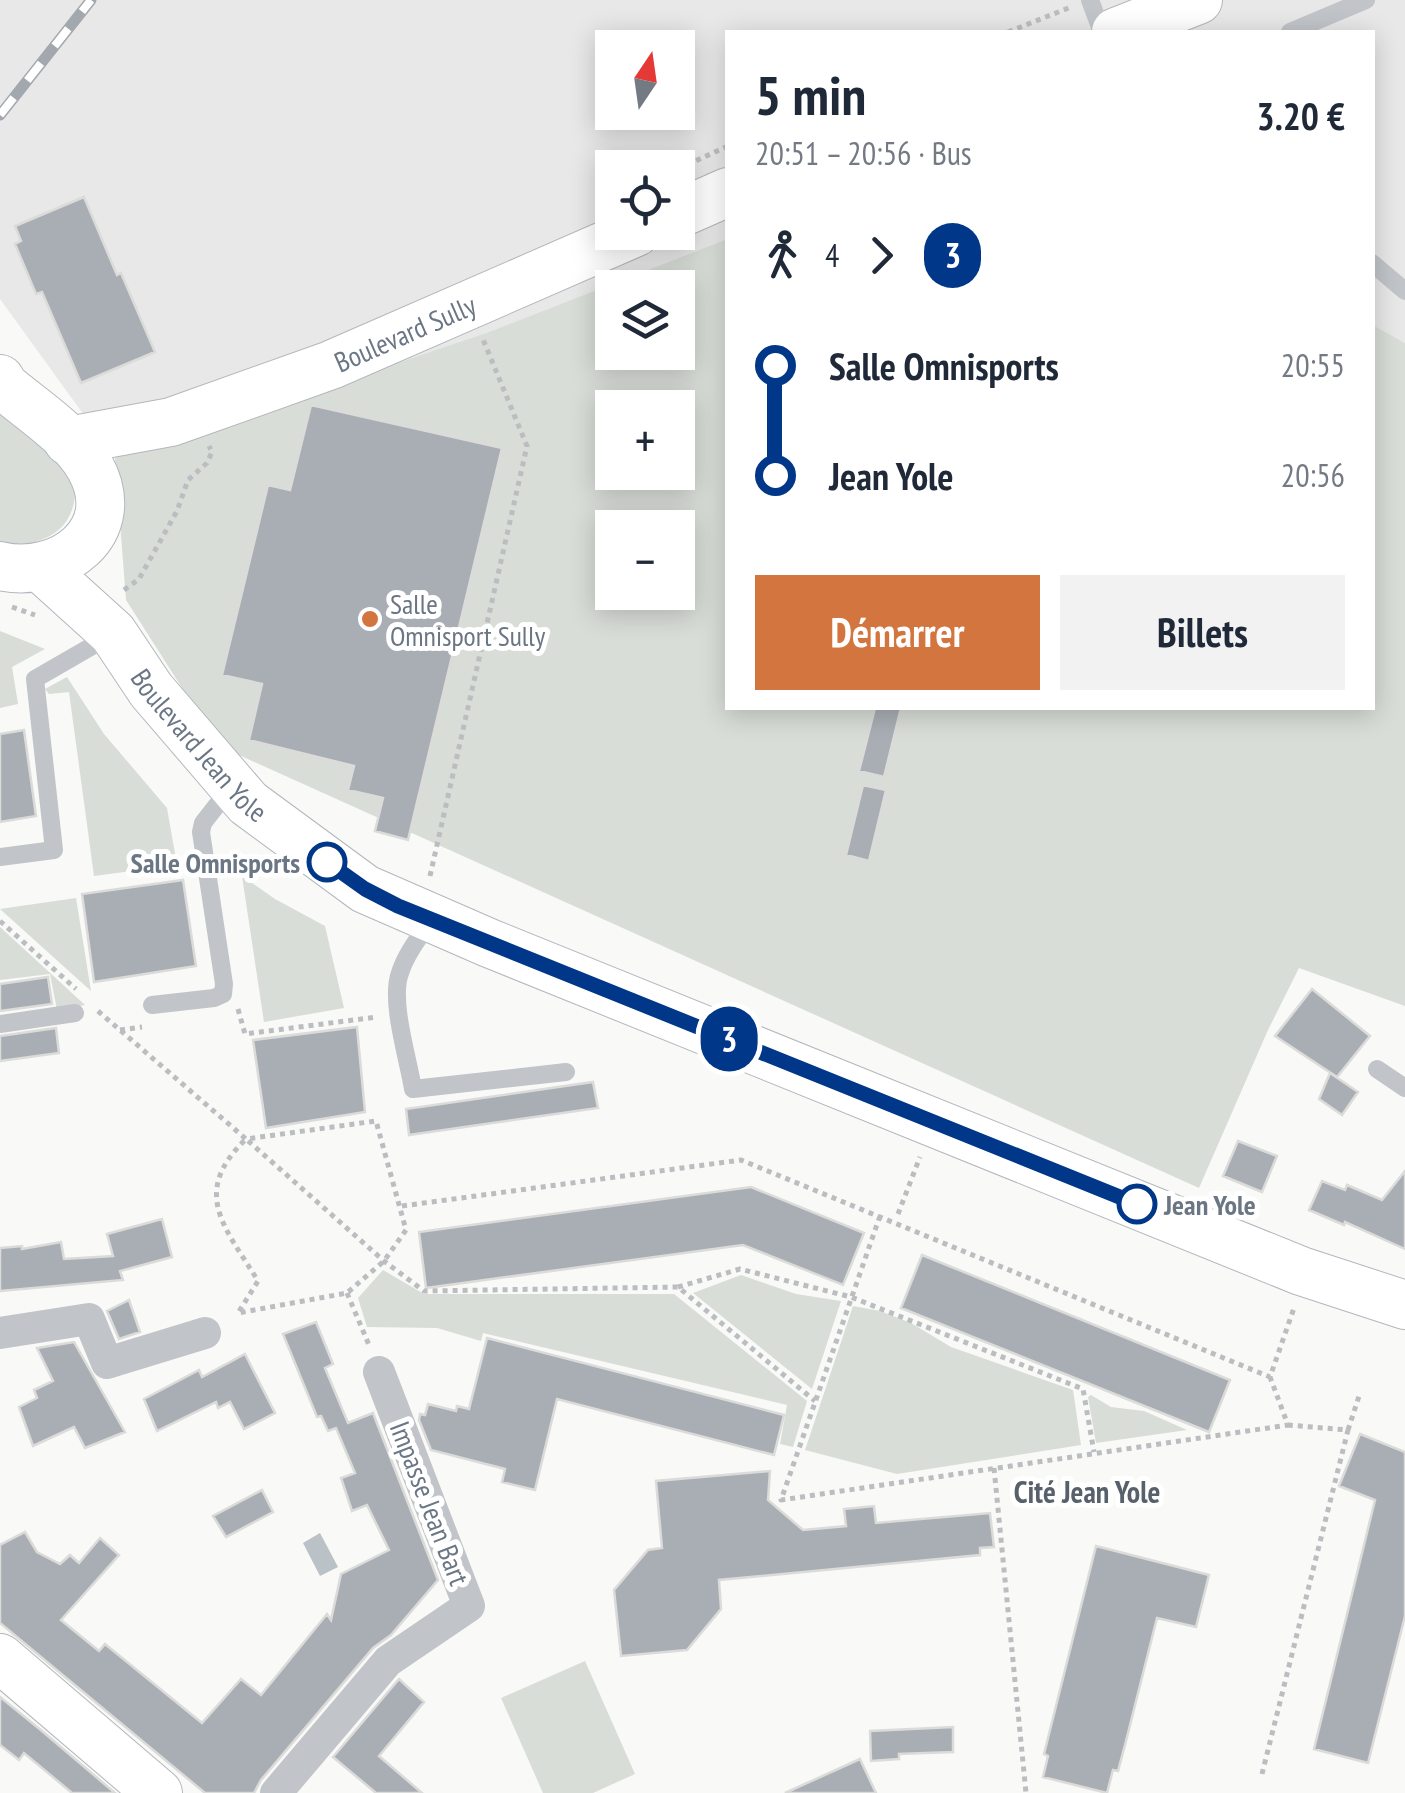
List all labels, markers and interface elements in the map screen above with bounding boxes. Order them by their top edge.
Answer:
north arrow [595,30,695,130]
map controls [595,30,695,610]
text: 5 min [755,59,866,130]
text: 3.20 € [1256,91,1345,140]
text: 20:51 – 20:56 · Bus [755,132,972,174]
button: locate [595,150,695,250]
icon: walk [755,228,810,283]
icon: forward [854,228,909,283]
text: 3 [944,232,961,278]
text: 4 [825,234,839,276]
button: layers [595,270,695,370]
street label: Boulevard Sully [328,286,482,380]
text: Salle Omnisports [829,341,1059,390]
text: 20:55 [1281,344,1345,386]
button: + [595,390,695,490]
text: Jean Yole [829,451,954,500]
text: 20:56 [1281,454,1345,496]
button: − [595,510,695,610]
button: Démarrer [755,575,1040,690]
button: Billets [1060,575,1345,690]
place label: Salle Omnisport Sully [390,585,546,654]
marker: Salle Omnisport Sully [359,608,381,630]
street label: Boulevard Jean Yole [123,661,275,830]
marker: Salle Omnisports [308,843,346,881]
place label: Salle Omnisports [131,844,300,881]
line badge: 3 [696,1006,762,1072]
text: 3 [721,1016,737,1062]
marker: Jean Yole [1118,1185,1156,1223]
place label: Jean Yole [1163,1186,1256,1223]
street label: Impasse Jean Bart [382,1416,478,1591]
district label: Cité Jean Yole [1014,1472,1160,1511]

